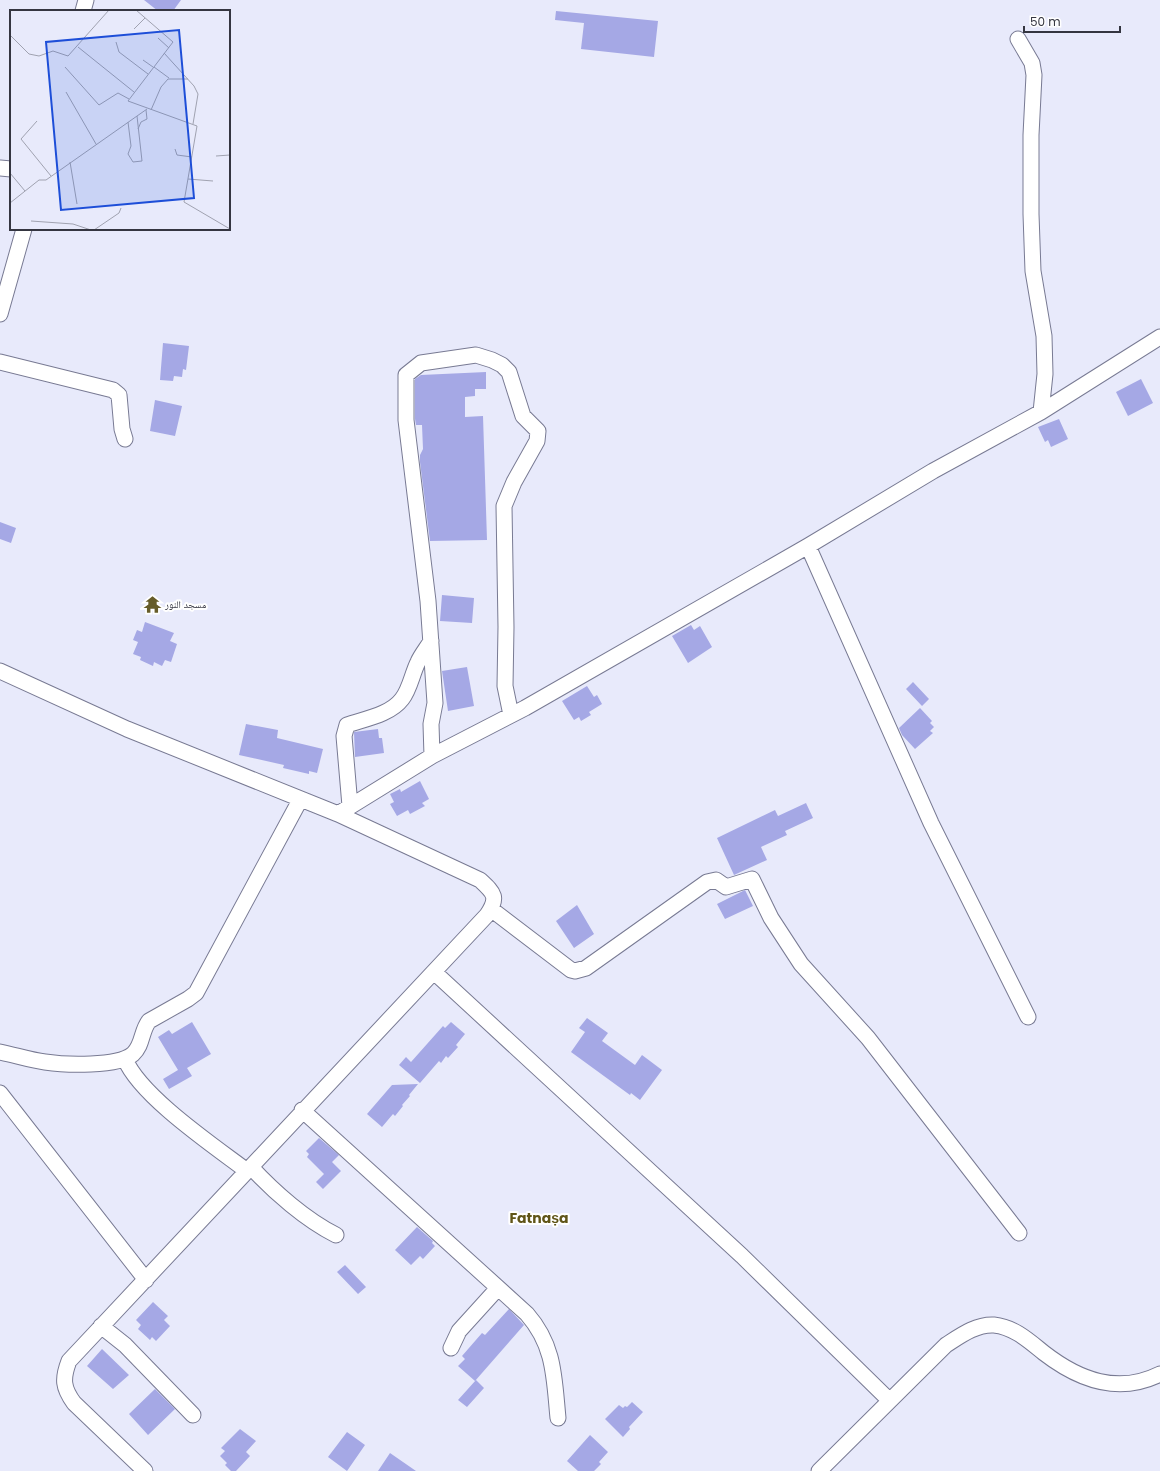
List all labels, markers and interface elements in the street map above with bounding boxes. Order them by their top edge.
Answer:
scale bar [1024,8,1120,34]
inset map [10,10,230,230]
text: 50 m [1030,13,1061,30]
temple icon: مسجد النور [142,594,162,614]
place label: مسجد النور [164,597,207,612]
district label: Fatnaṣa [509,1208,569,1228]

